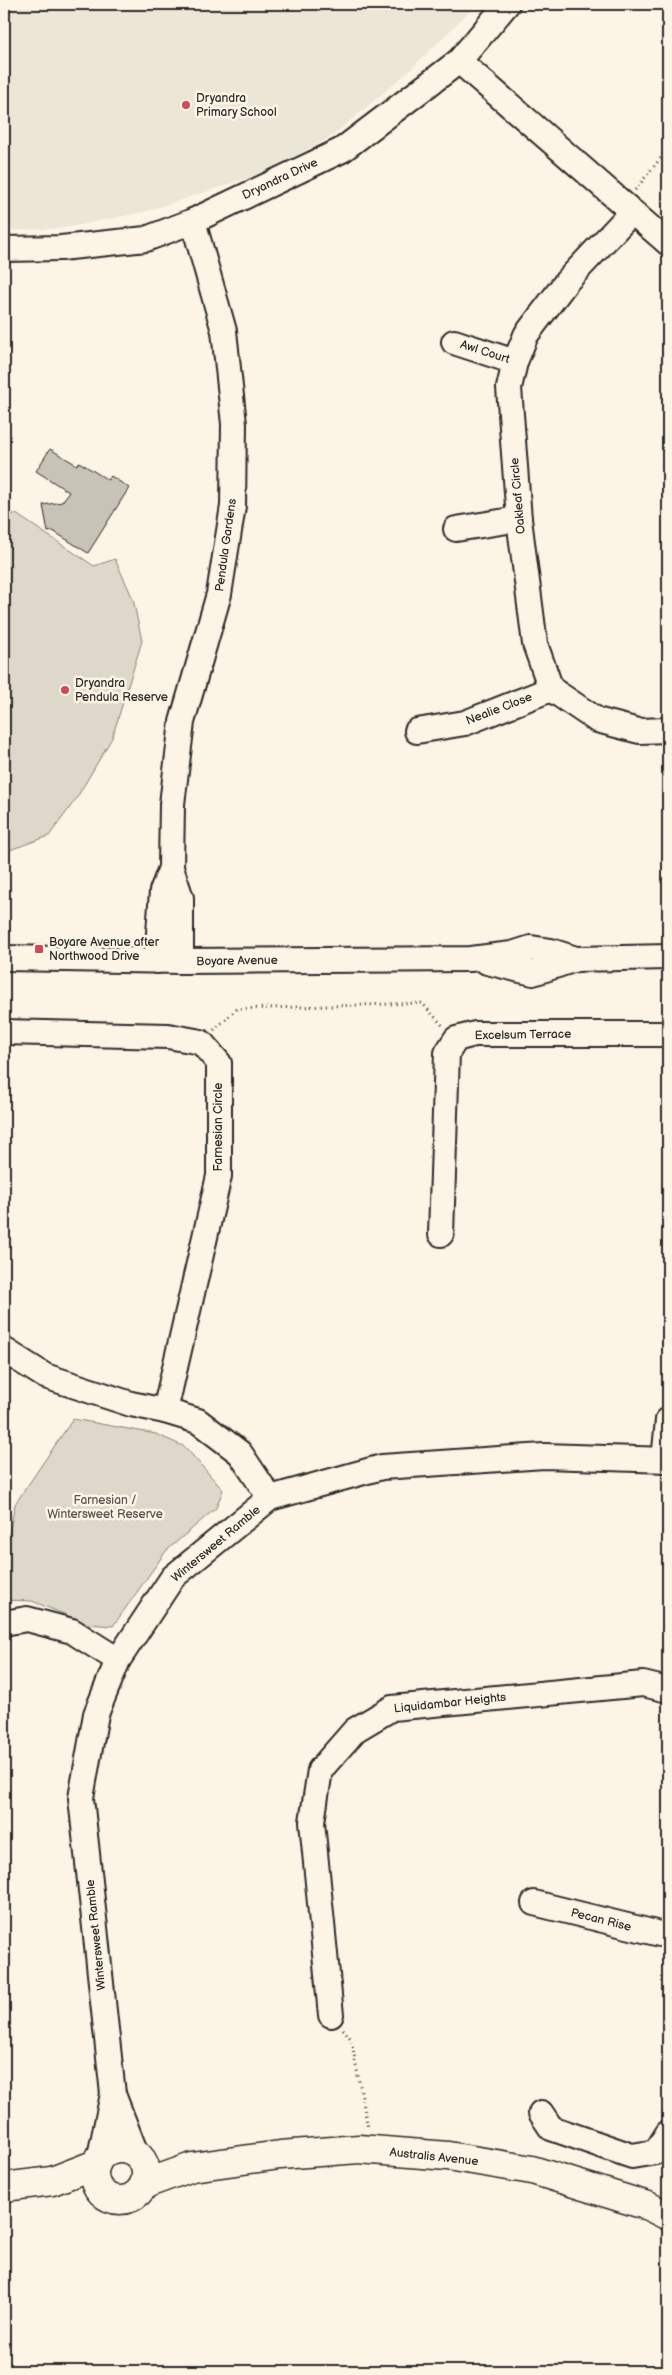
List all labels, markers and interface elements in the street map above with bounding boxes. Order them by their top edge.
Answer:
place label: Dryandra Primary School [196,91,277,120]
marker: Dryandra Primary School [180,99,192,111]
street label: Dryandra Drive [240,155,320,203]
street label: Awl Court [458,337,512,367]
street label: Oakleaf Circle [507,457,529,535]
street label: Pendula Gardens [212,497,240,592]
place label: Dryandra Pendula Reserve [75,676,168,705]
marker: Dryandra Pendula Reserve [59,684,71,696]
street label: Nealie Close [464,689,534,729]
place label: Boyare Avenue after Northwood Drive [49,935,160,964]
marker: Boyare Avenue after Northwood Drive [33,943,45,955]
street label: Boyare Avenue [196,953,278,969]
street label: Excelsum Terrace [475,1027,571,1043]
street label: Farnesian Circle [211,1083,226,1171]
park label: Farnesian / Wintersweet Reserve [47,1493,163,1522]
street label: Wintersweet Ramble [168,1502,264,1586]
street label: Liquidambar Heights [393,1690,507,1716]
street label: Wintersweet Ramble [83,1879,109,1991]
street label: Pecan Rise [569,1905,633,1935]
street label: Australis Avenue [389,2145,479,2169]

